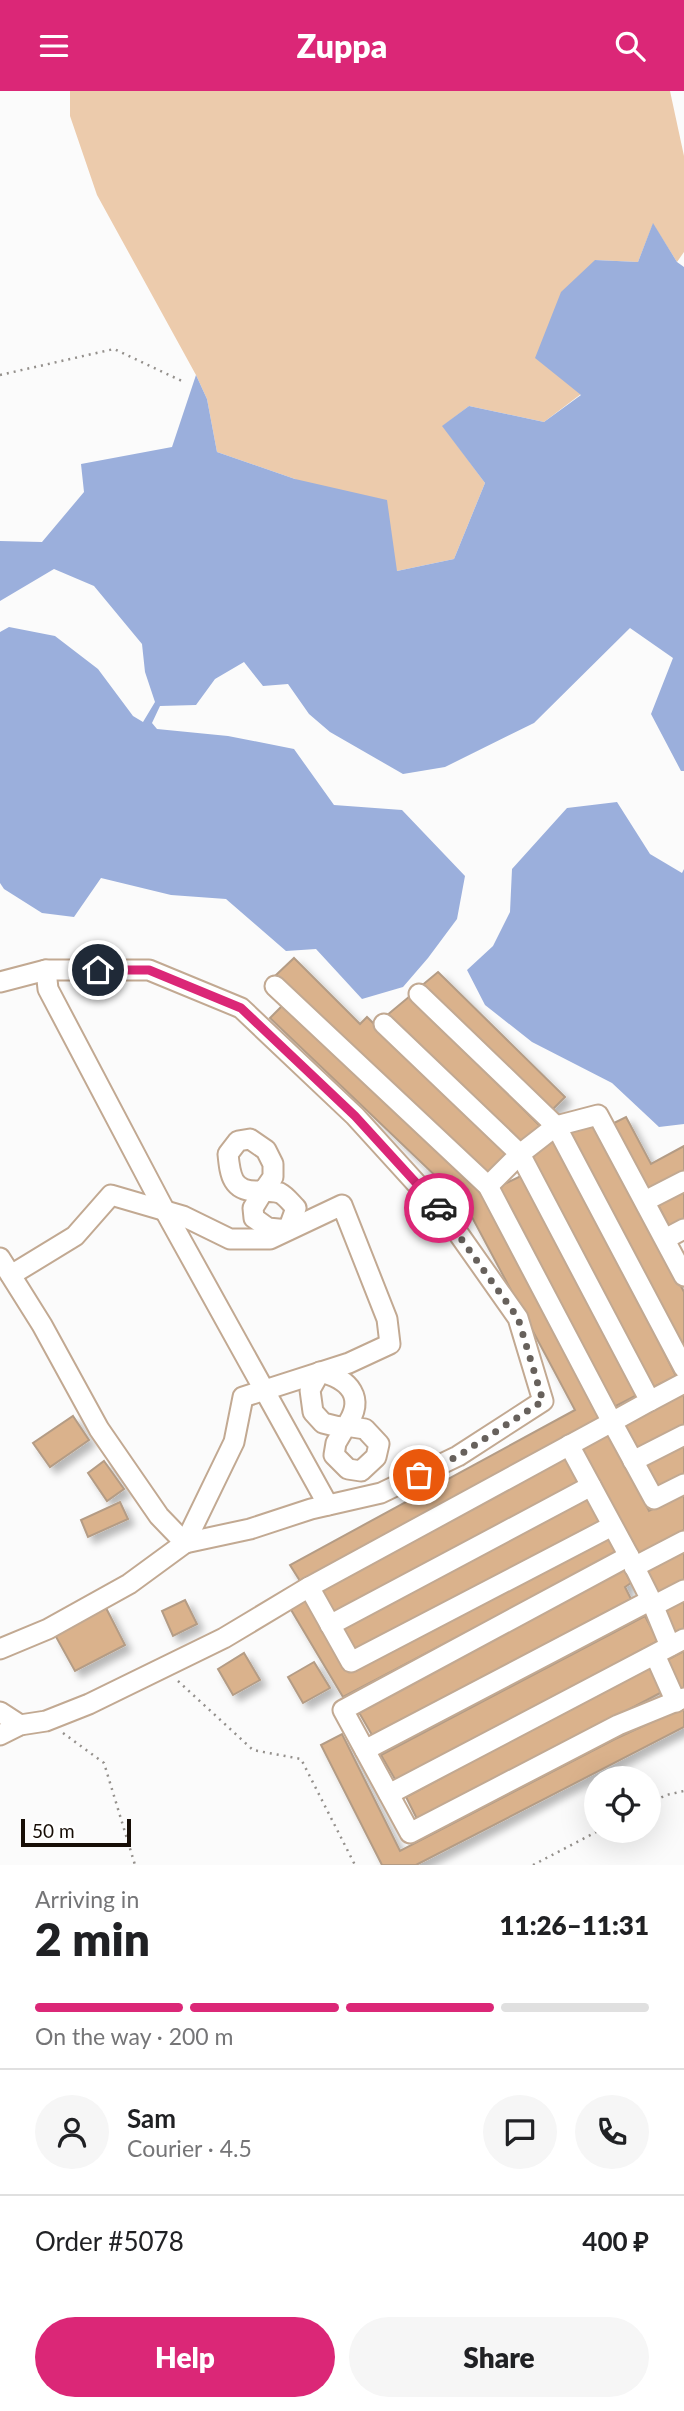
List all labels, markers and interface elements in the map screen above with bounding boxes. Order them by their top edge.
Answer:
text: Zuppa [297,26,387,65]
icon: menu [35,27,73,65]
icon: search [611,27,649,65]
pin [68,940,128,1000]
icon: home [79,951,117,989]
courier [404,1173,474,1243]
icon: car [420,1189,458,1227]
pin [389,1445,449,1505]
icon: bag [400,1456,438,1494]
map controls [584,1766,661,1843]
button: locate [584,1766,661,1843]
scale bar [21,1816,131,1848]
text: 50 m [32,1819,75,1842]
text: Arriving in [35,1885,139,1913]
text: 11:26–11:31 [499,1909,649,1941]
text: 2 min [35,1911,150,1966]
text: On the way · 200 m [35,2022,234,2050]
button: person [35,2095,109,2169]
button: chat [483,2095,557,2169]
button: phone [575,2095,649,2169]
text: Sam [127,2102,176,2134]
text: Courier · 4.5 [127,2134,252,2162]
text: Order #5078 [35,2225,184,2257]
text: 400 ₽ [582,2225,649,2257]
button: Help [35,2317,335,2397]
button: Share [349,2317,649,2397]

